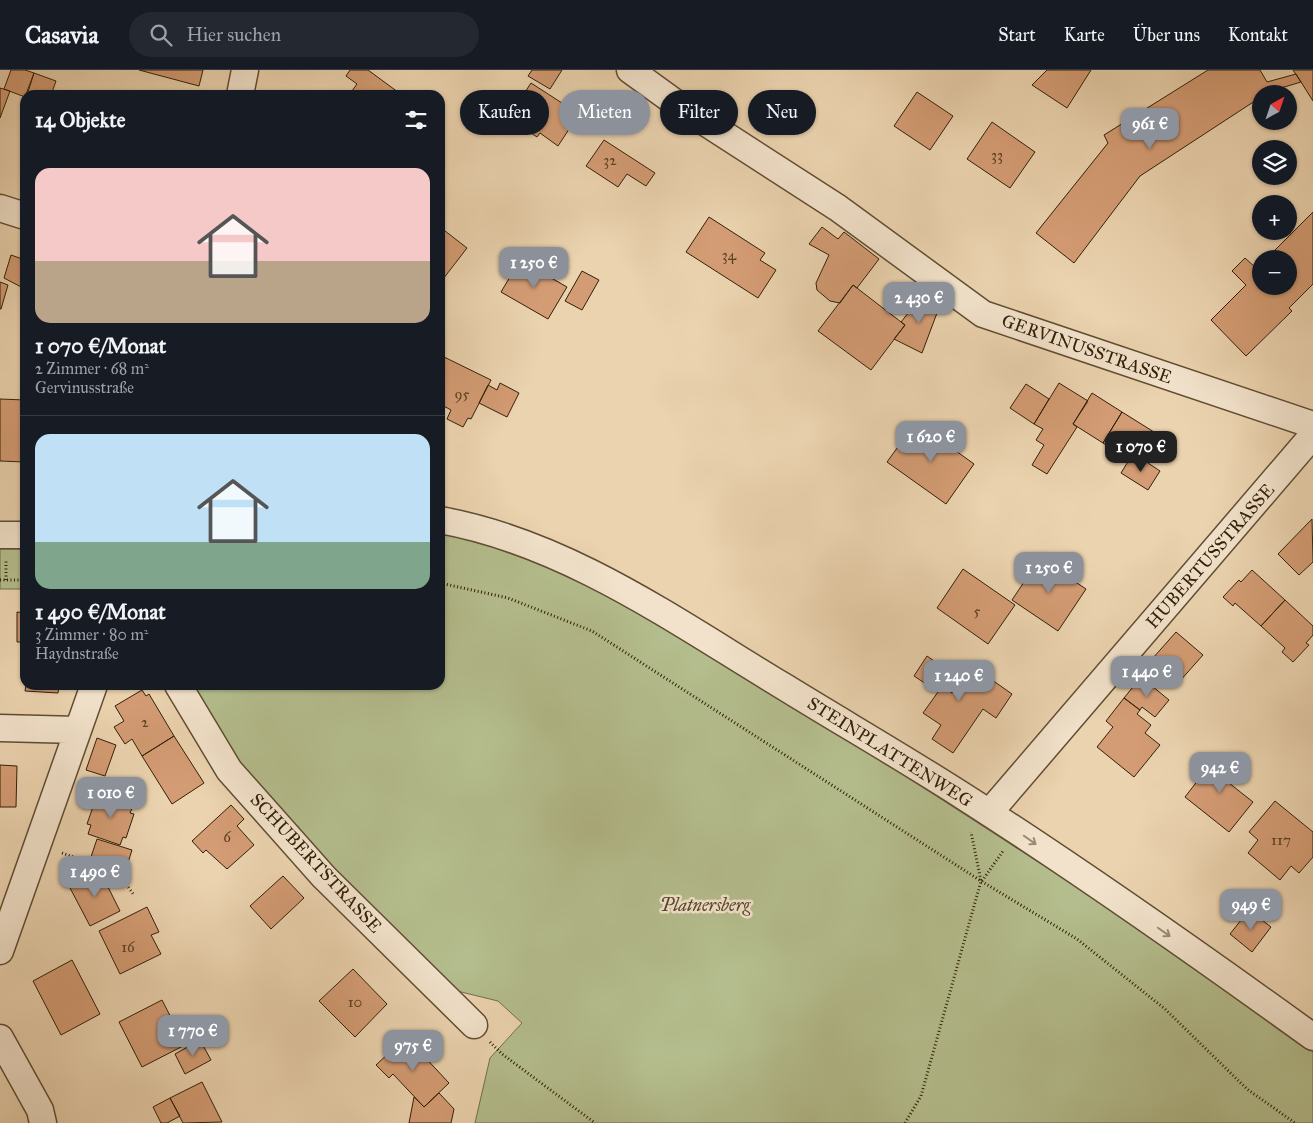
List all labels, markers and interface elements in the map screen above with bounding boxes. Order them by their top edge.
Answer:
search box [129,12,479,57]
text: Casavia [25,20,99,50]
icon: search [147,21,175,49]
text: Hier suchen [187,23,281,46]
text: Start [998,24,1036,46]
text: Karte [1064,24,1105,46]
text: Über uns [1133,24,1200,46]
text: Kontakt [1228,24,1288,46]
north arrow [1252,85,1298,130]
map controls [1252,85,1297,295]
chip: Kaufen [460,90,549,135]
chip: Mieten [559,90,650,135]
chip: Filter [660,90,738,135]
chip: Neu [748,90,816,135]
icon: filters [402,106,430,134]
text: 14 Objekte [35,107,125,133]
pin: 961 € [1115,108,1185,150]
text: 961 € [1132,114,1168,133]
button: layers [1252,140,1297,185]
house number: 33 [991,146,1003,164]
house number: 32 [603,151,617,169]
button: + [1252,195,1297,240]
icon: home [188,201,278,291]
pin: 1 250 € [488,246,580,289]
house number: 34 [722,246,737,264]
button: − [1252,250,1297,295]
text: 1 250 € [510,253,558,272]
pin: 2 430 € [873,282,965,324]
text: 2 430 € [894,288,944,307]
street label: GERVINUSSTRASSE [999,310,1175,389]
text: 1 070 €/Monat [35,333,166,359]
text: 2 Zimmer · 68 m² [35,359,149,378]
text: Gervinusstraße [35,378,134,397]
house number: 95 [454,385,470,403]
pin: 1 620 € [885,420,977,463]
text: 1 620 € [907,427,955,446]
pin: 1 070 € [1095,430,1187,473]
text: 1 070 € [1116,437,1166,456]
icon: home [188,466,278,556]
street label: HUBERTUSSTRASSE [1141,479,1279,633]
pin: 1 250 € [1003,552,1095,594]
text: 1 250 € [1025,558,1073,577]
text: 1 490 €/Monat [35,599,166,625]
house number: 5 [974,602,981,620]
text: 3 Zimmer · 80 m² [35,625,148,644]
text: Haydnstraße [35,644,119,663]
pin: 1 440 € [1101,656,1193,698]
pin: 1 240 € [913,660,1005,702]
text: 1 440 € [1122,662,1172,681]
text: 1 240 € [934,666,984,685]
street label: STEINPLATTENWEG [803,692,977,812]
house number: 2 [141,713,149,731]
pin: 942 € [1185,752,1255,794]
text: 942 € [1201,758,1239,777]
pin: 1 010 € [65,776,157,819]
text: 1 010 € [87,783,135,802]
street label: SCHUBERTSTRASSE [246,789,386,937]
house number: 6 [223,828,232,846]
house number: 117 [1271,831,1291,849]
one-way arrow [1023,835,1037,845]
pin: 1 490 € [49,856,141,898]
text: 1 490 € [70,862,120,881]
pin: 949 € [1216,888,1286,931]
park label: Platnersberg [660,894,751,916]
text: 949 € [1231,895,1271,914]
one-way arrow [1156,927,1170,937]
house number: 16 [121,938,136,956]
house number: 10 [348,993,362,1011]
pin: 1 770 € [147,1014,239,1057]
text: 1 770 € [168,1021,218,1040]
pin: 975 € [378,1030,448,1072]
text: 975 € [394,1036,432,1055]

